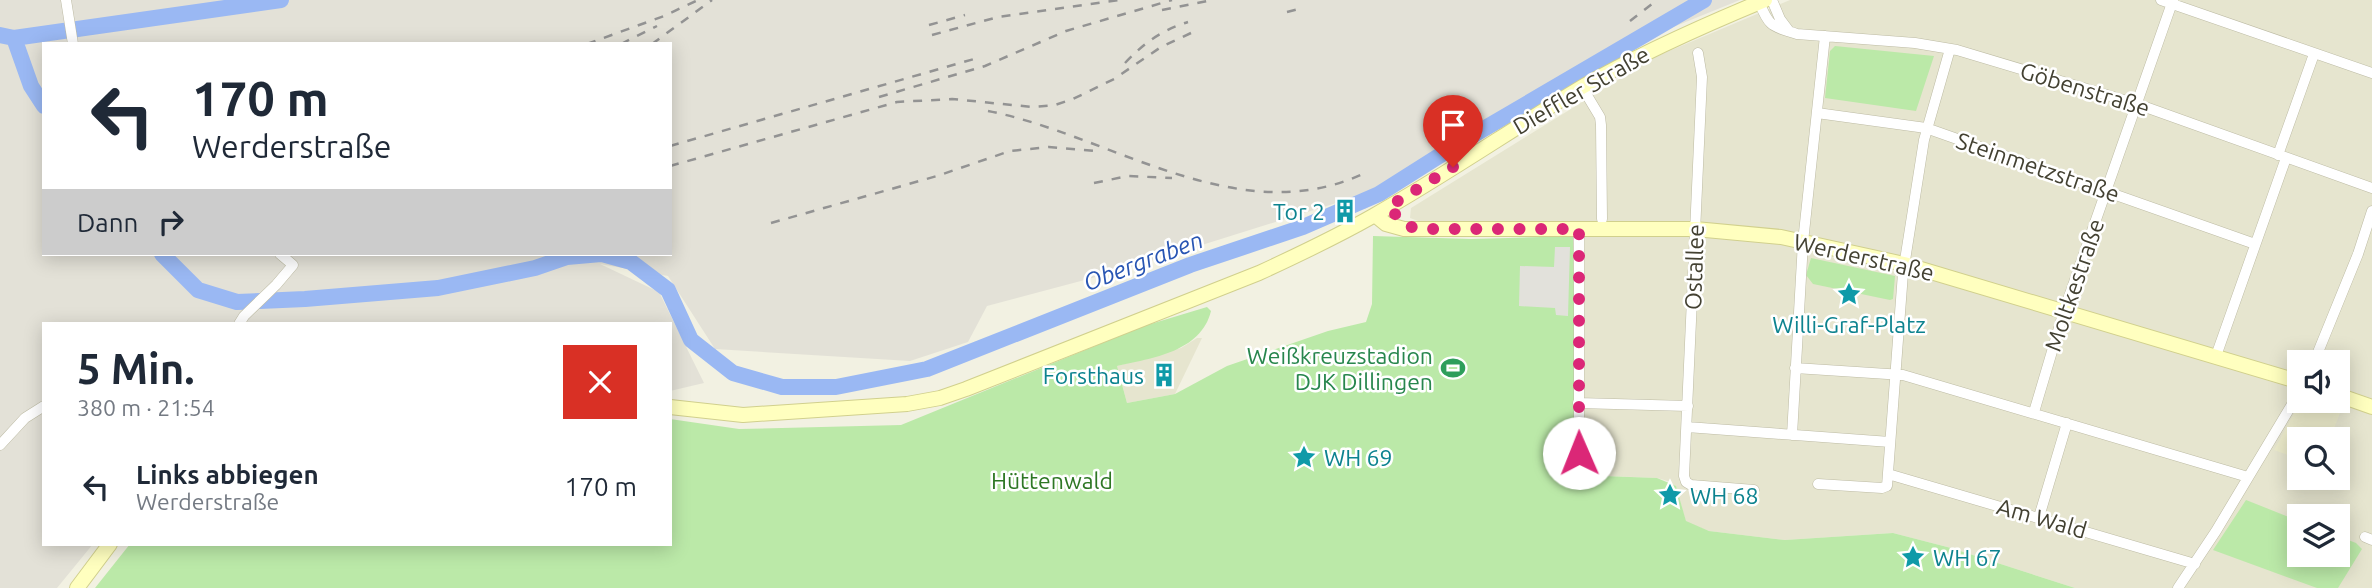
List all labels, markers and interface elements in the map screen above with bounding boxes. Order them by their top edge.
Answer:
street label: Dieffler Straße [1509,41,1653,139]
street label: Göbenstraße [2017,57,2153,121]
icon: left [77,70,168,161]
text: 170 m [192,70,329,125]
pin [1423,95,1483,167]
icon: arrive [1434,106,1472,144]
street label: Steinmetzstraße [1953,127,2123,207]
text: Werderstraße [192,128,391,164]
building icon: Tor 2 [1331,197,1359,225]
place label: Tor 2 [1273,199,1325,224]
icon: right [152,203,190,241]
text: Dann [77,208,138,237]
street label: Moltkestraße [2040,215,2108,355]
street label: Ostallee [1680,224,1708,310]
water label: Obergraben [1079,226,1207,296]
street label: Werderstraße [1791,229,1937,285]
place icon: Willi-Graf-Platz [1835,280,1863,308]
place label: Willi-Graf-Platz [1772,312,1926,337]
place label: Weißkreuzstadion DJK Dillingen [1247,343,1433,394]
text: 5 Min. [77,345,195,392]
button: close [563,345,637,419]
map controls [2287,350,2350,567]
button: sound [2287,350,2350,413]
sports icon: Weißkreuzstadion DJK Dillingen [1439,354,1467,382]
building icon: Forsthaus [1150,361,1178,389]
place label: Forsthaus [1043,363,1144,388]
text: 380 m · 21:54 [77,395,215,420]
position arrow [1542,416,1616,490]
button: search [2287,427,2350,490]
place icon: WH 69 [1290,443,1318,471]
place label: WH 69 [1324,445,1393,470]
text: Links abbiegen [136,460,319,489]
icon: left [77,468,115,506]
park label: Hüttenwald [991,468,1113,493]
text: 170 m [565,472,637,501]
place icon: WH 68 [1656,481,1684,509]
place label: WH 68 [1690,483,1759,508]
text: Werderstraße [136,489,279,514]
street label: Am Wald [1994,493,2090,543]
button: layers [2287,504,2350,567]
place icon: WH 67 [1899,543,1927,571]
place label: WH 67 [1933,545,2002,570]

